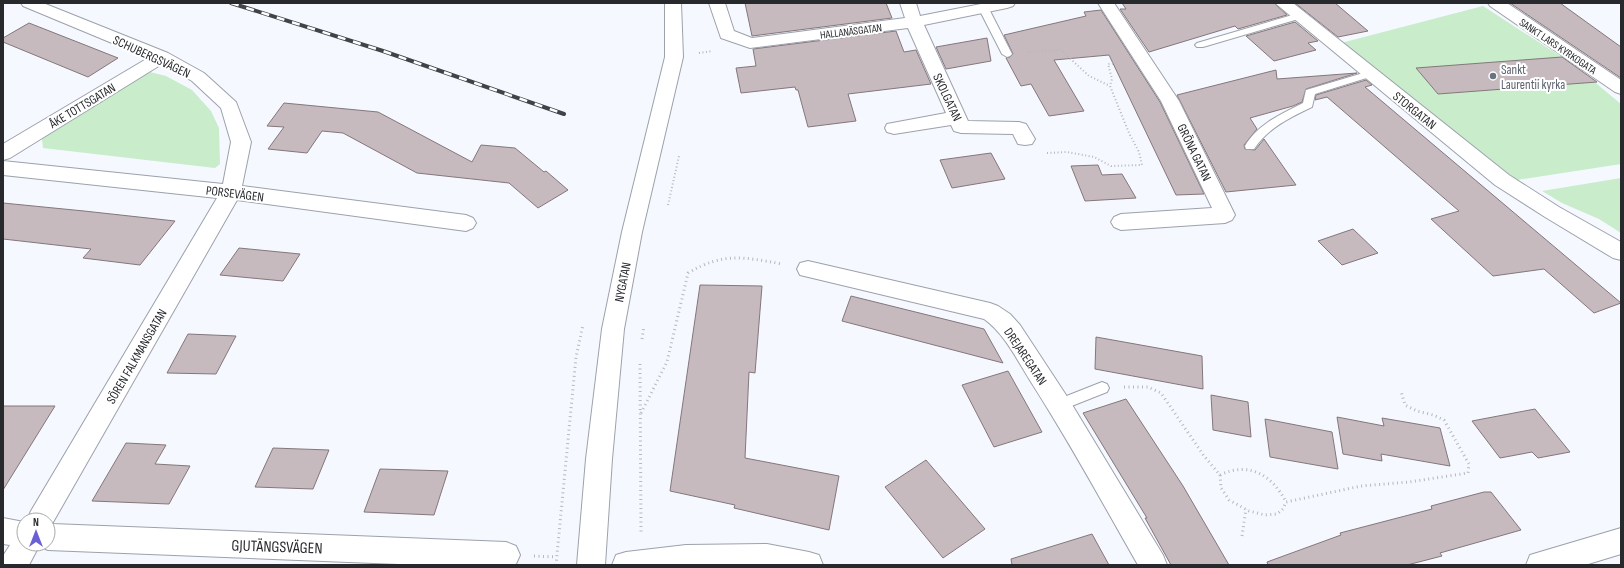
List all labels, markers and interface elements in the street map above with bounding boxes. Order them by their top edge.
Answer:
street label: SANKT LARS KYRKOGATA [1517,16,1599,77]
street label: HALLANÄSGATAN [819,21,883,42]
street label: SCHUBERGSVÄGEN [110,32,193,82]
place label: Sankt Laurentii kyrka [1501,62,1565,93]
street label: SKOLGATAN [929,71,965,124]
marker: Sankt Laurentii kyrka [1488,71,1498,81]
street label: ÅKE TOTTSGATAN [46,80,119,132]
street label: STORGATAN [1389,88,1439,133]
street label: GRÖNA GATAN [1173,121,1216,184]
street label: PORSEVÄGEN [205,183,265,205]
street label: NYGATAN [611,261,635,303]
street label: SÖREN FALKMANSGATAN [102,306,171,407]
street label: DREJAREGATAN [1000,325,1050,388]
north arrow [16,512,56,552]
text: N [33,516,39,529]
street label: GJUTÄNGSVÄGEN [231,536,323,559]

